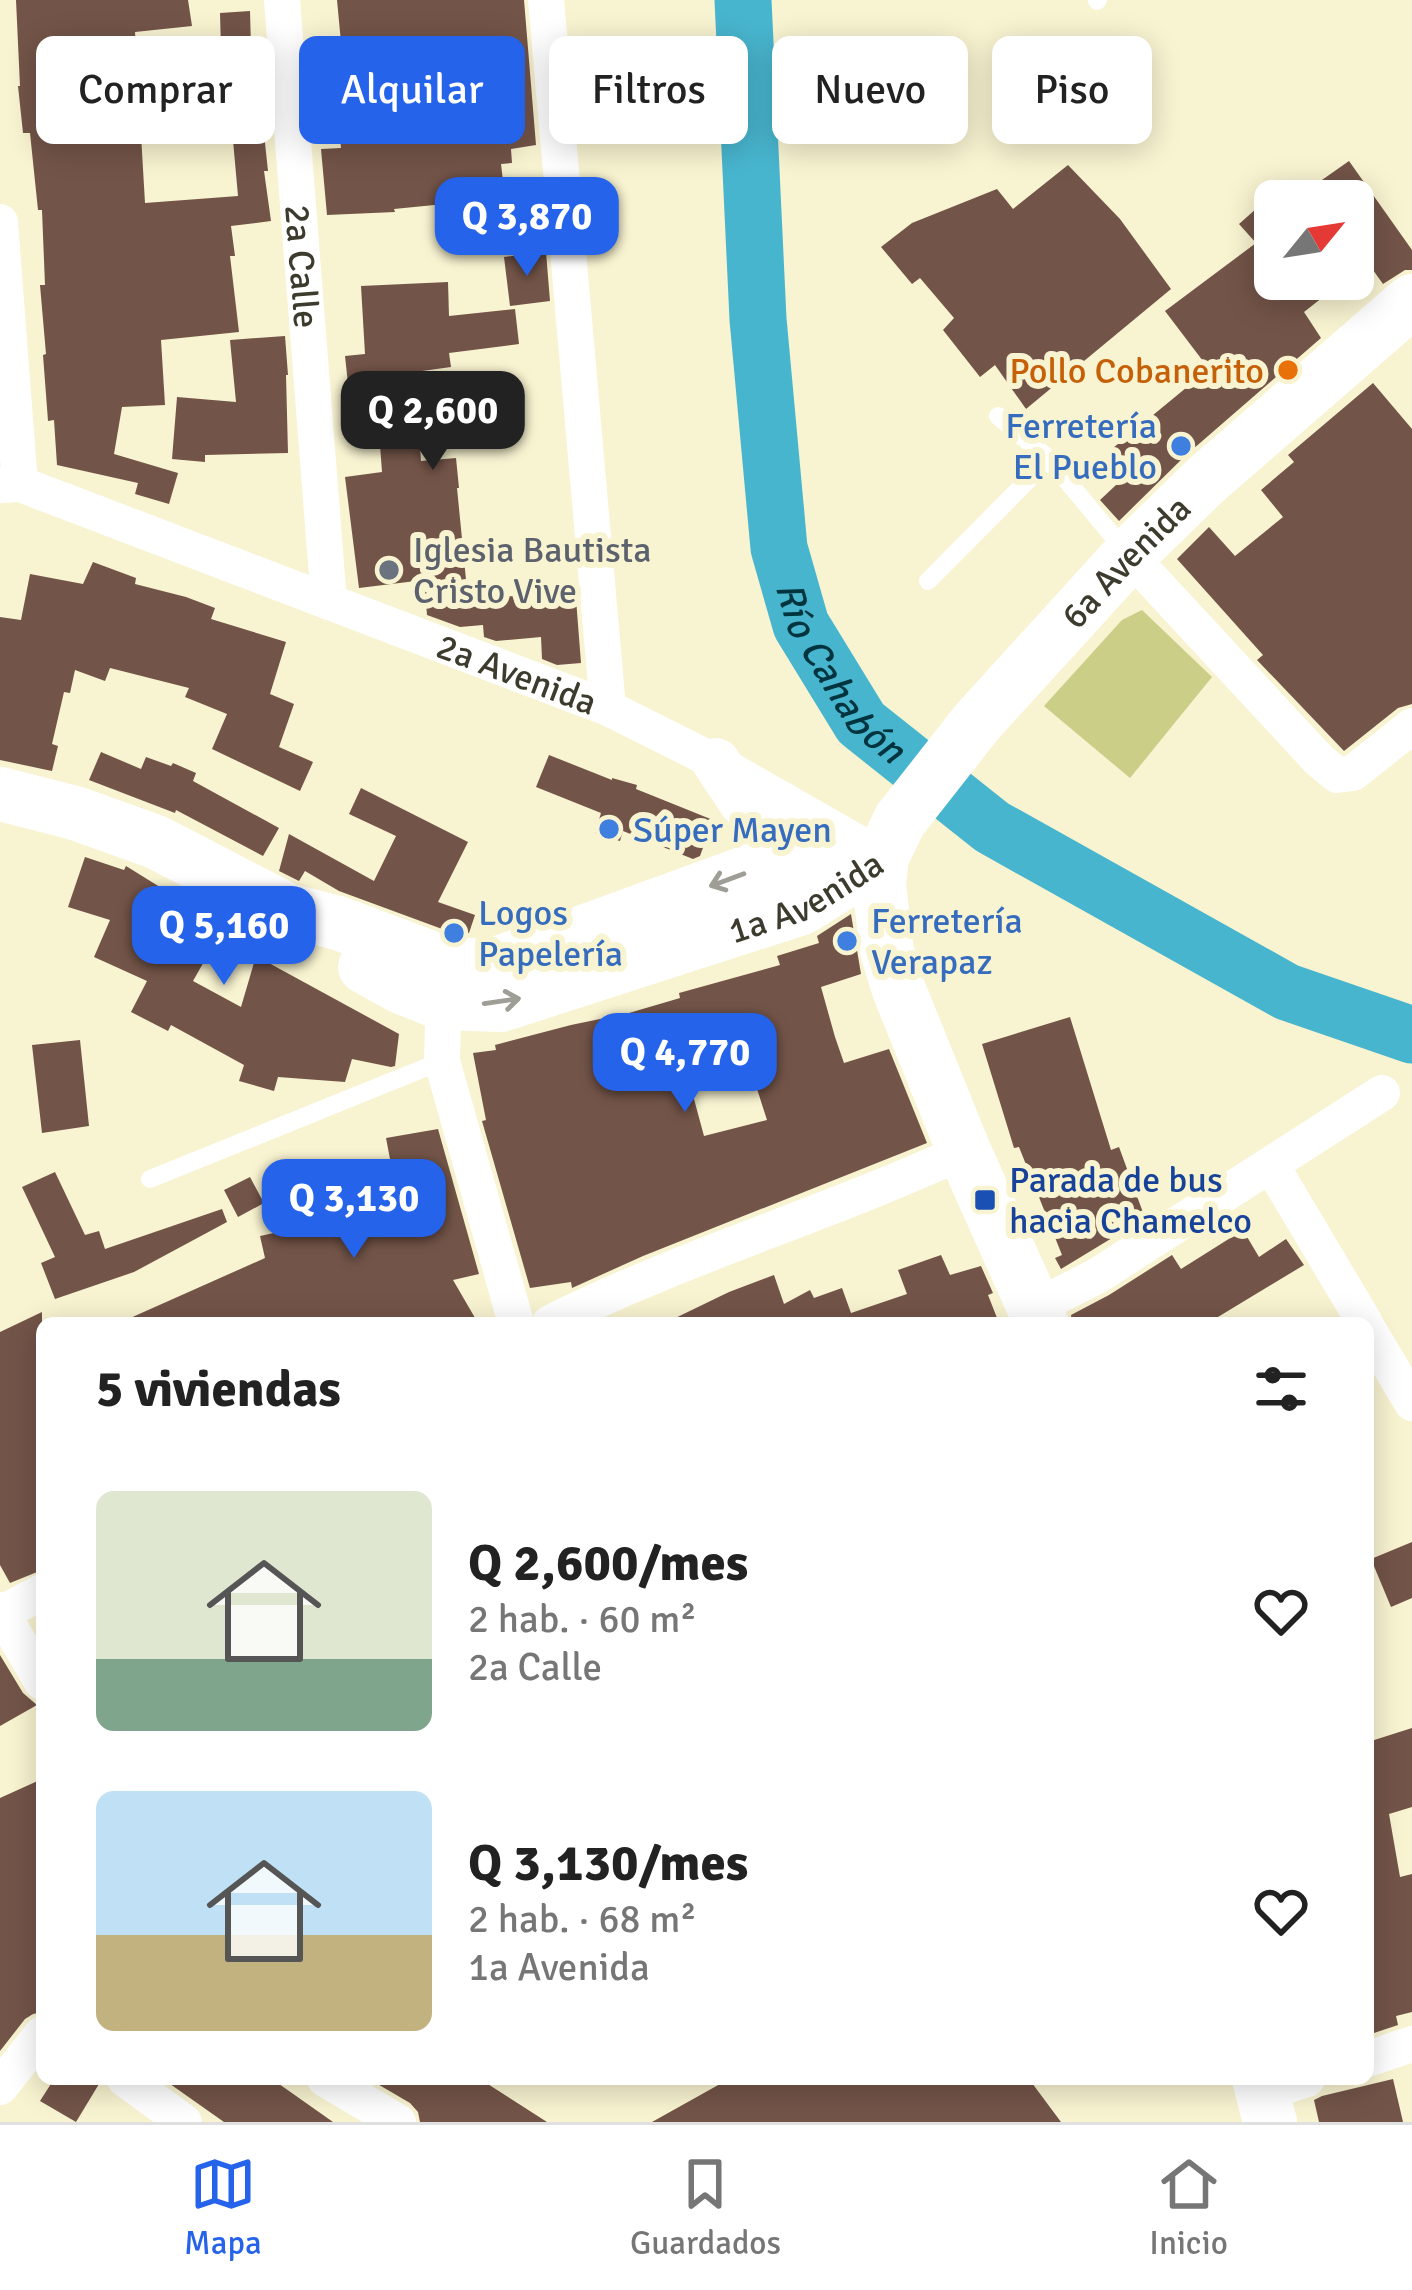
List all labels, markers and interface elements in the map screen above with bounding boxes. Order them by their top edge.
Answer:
chip: Comprar [36,36,275,144]
chip: Alquilar [299,36,525,144]
chip: Filtros [549,36,748,144]
chip: Nuevo [772,36,968,144]
chip: Piso [992,36,1152,144]
pin: Q 3,870 [416,177,638,279]
north arrow [1254,180,1374,300]
map controls [1254,180,1374,300]
text: Q 3,870 [462,192,592,240]
street label: 2a Calle [274,203,329,330]
place label: Pollo Cobanerito [1009,349,1264,394]
marker: Pollo Cobanerito [1275,357,1301,383]
pin: Q 2,600 [322,371,544,473]
text: Q 2,600 [368,386,498,434]
place label: Ferretería El Pueblo [1005,404,1157,490]
marker: Ferretería El Pueblo [1168,433,1194,459]
street label: 6a Avenida [1052,486,1201,638]
place label: Iglesia Bautista Cristo Vive [413,528,652,614]
marker: Iglesia Bautista Cristo Vive [376,557,402,583]
water label: Río Cahabón [765,576,916,775]
street label: 2a Avenida [430,624,603,726]
place label: Súper Mayen [633,808,832,853]
marker: Súper Mayen [596,816,622,842]
street label: 1a Avenida [723,842,892,954]
one-way arrow [709,871,746,892]
pin: Q 5,160 [113,886,335,988]
place label: Logos Papelería [478,891,623,977]
place label: Ferretería Verapaz [871,899,1023,985]
text: Q 5,160 [159,901,289,949]
marker: Logos Papelería [441,920,467,946]
marker: Ferretería Verapaz [834,928,860,954]
one-way arrow [481,989,520,1012]
pin: Q 4,770 [574,1013,796,1115]
text: Q 4,770 [620,1028,750,1076]
place label: Parada de bus hacia Chamelco [1009,1158,1252,1244]
pin: Q 3,130 [243,1159,465,1261]
text: Q 3,130 [289,1174,419,1222]
marker: Parada de bus hacia Chamelco [972,1187,998,1213]
icon: filters [1248,1356,1314,1422]
text: 5 viviendas [96,1358,341,1421]
text: Q 2,600/mes [468,1532,748,1595]
icon: home [192,1539,336,1683]
icon: heart [1248,1578,1314,1644]
text: 2 hab. · 60 m² [468,1595,697,1643]
text: 2a Calle [468,1643,602,1691]
text: Q 3,130/mes [468,1832,748,1895]
icon: home [192,1839,336,1983]
icon: heart [1248,1878,1314,1944]
text: 2 hab. · 68 m² [468,1895,697,1943]
text: 1a Avenida [468,1943,650,1991]
tab: Mapa [184,2151,262,2264]
tab: Guardados [630,2151,781,2264]
tab: Inicio [1149,2151,1228,2264]

